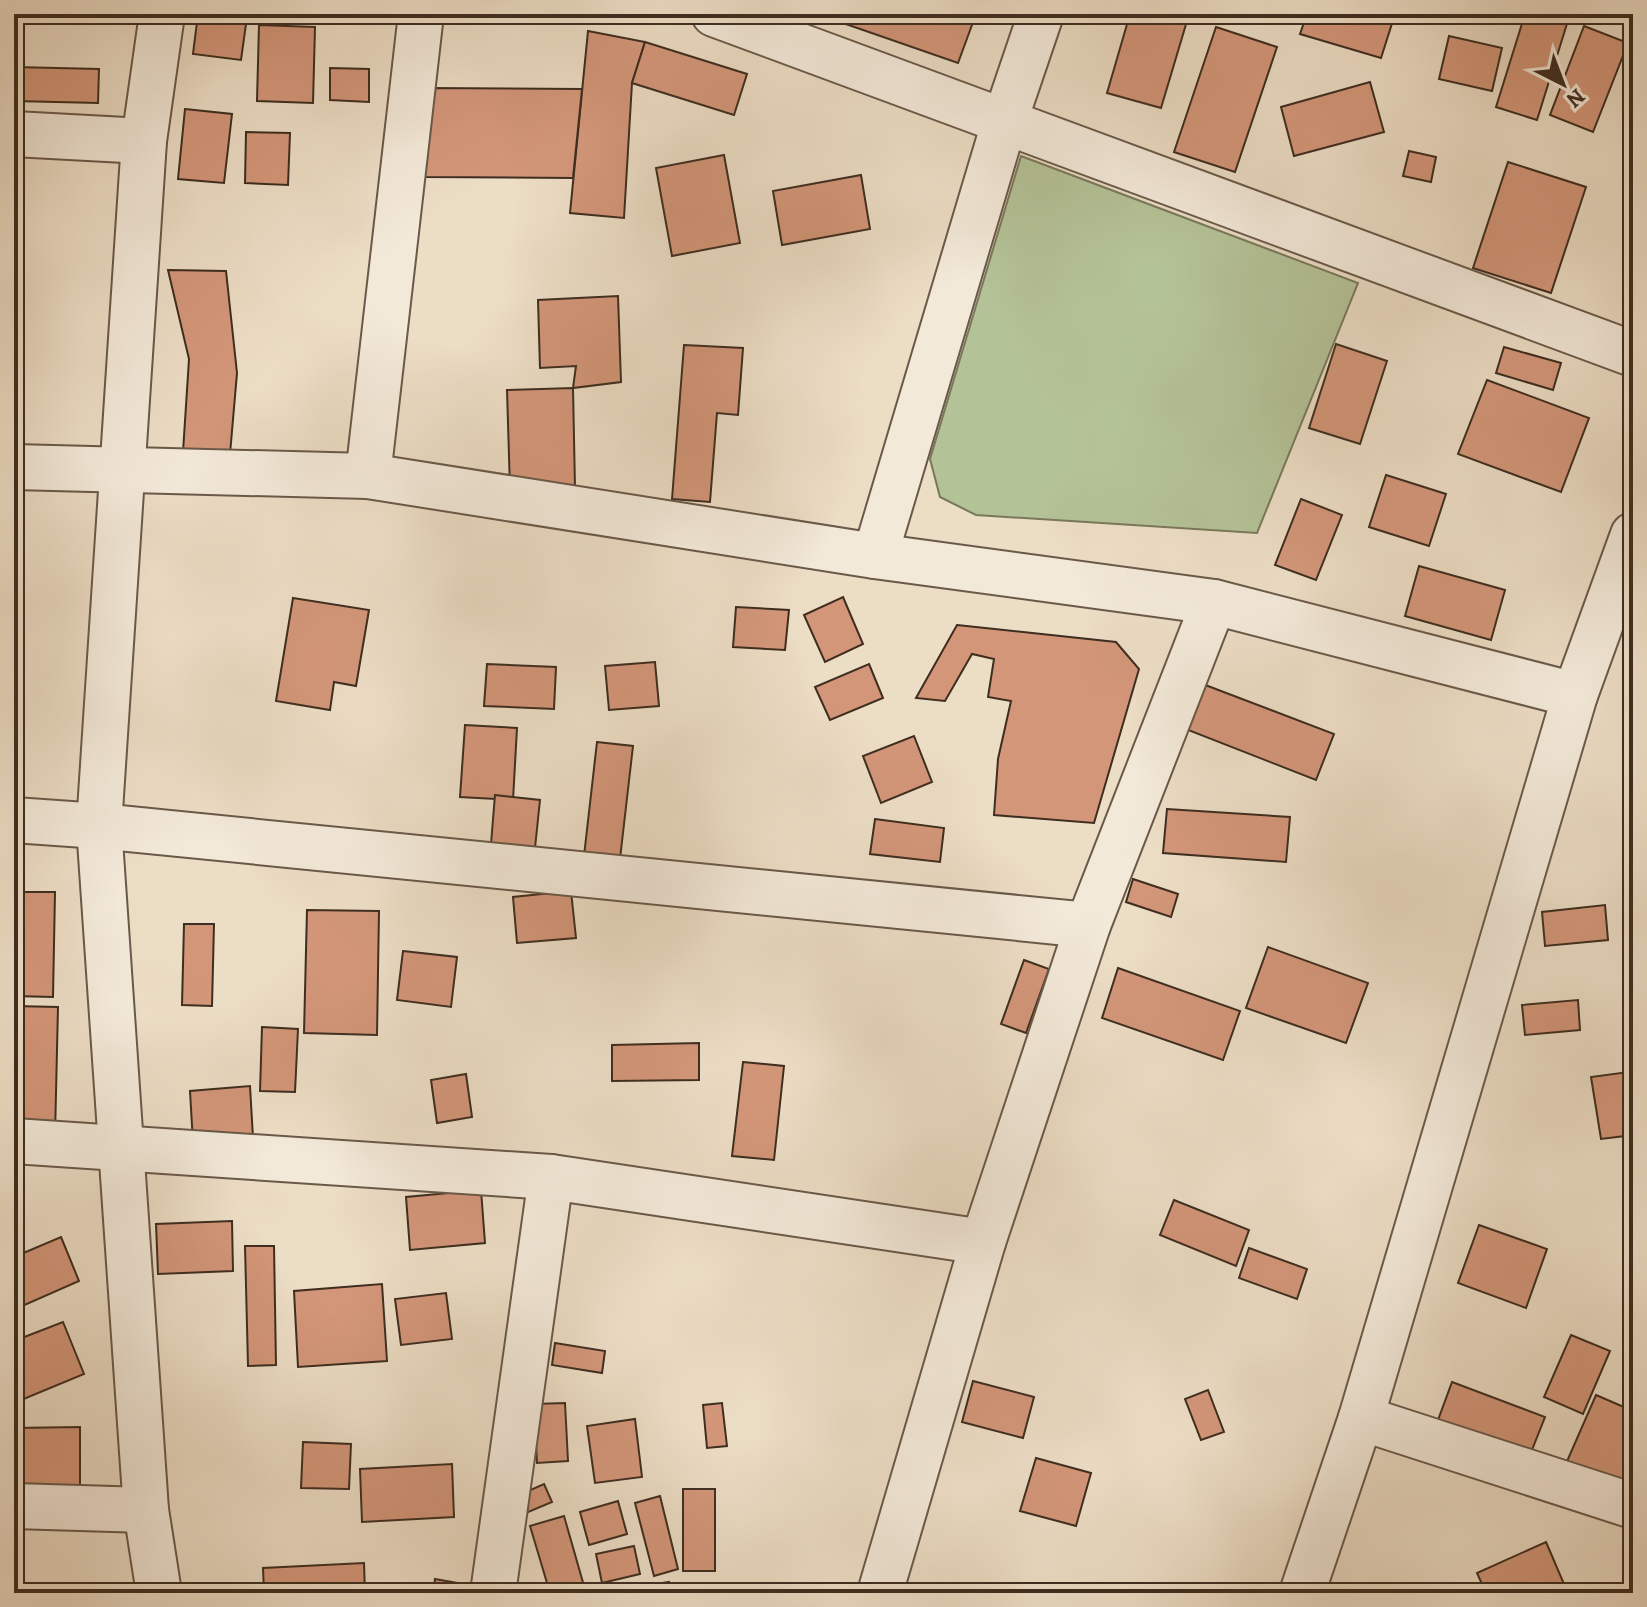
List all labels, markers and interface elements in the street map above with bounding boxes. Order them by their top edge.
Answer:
north arrow [1523,44,1603,124]
text: N [1560,82,1592,115]

